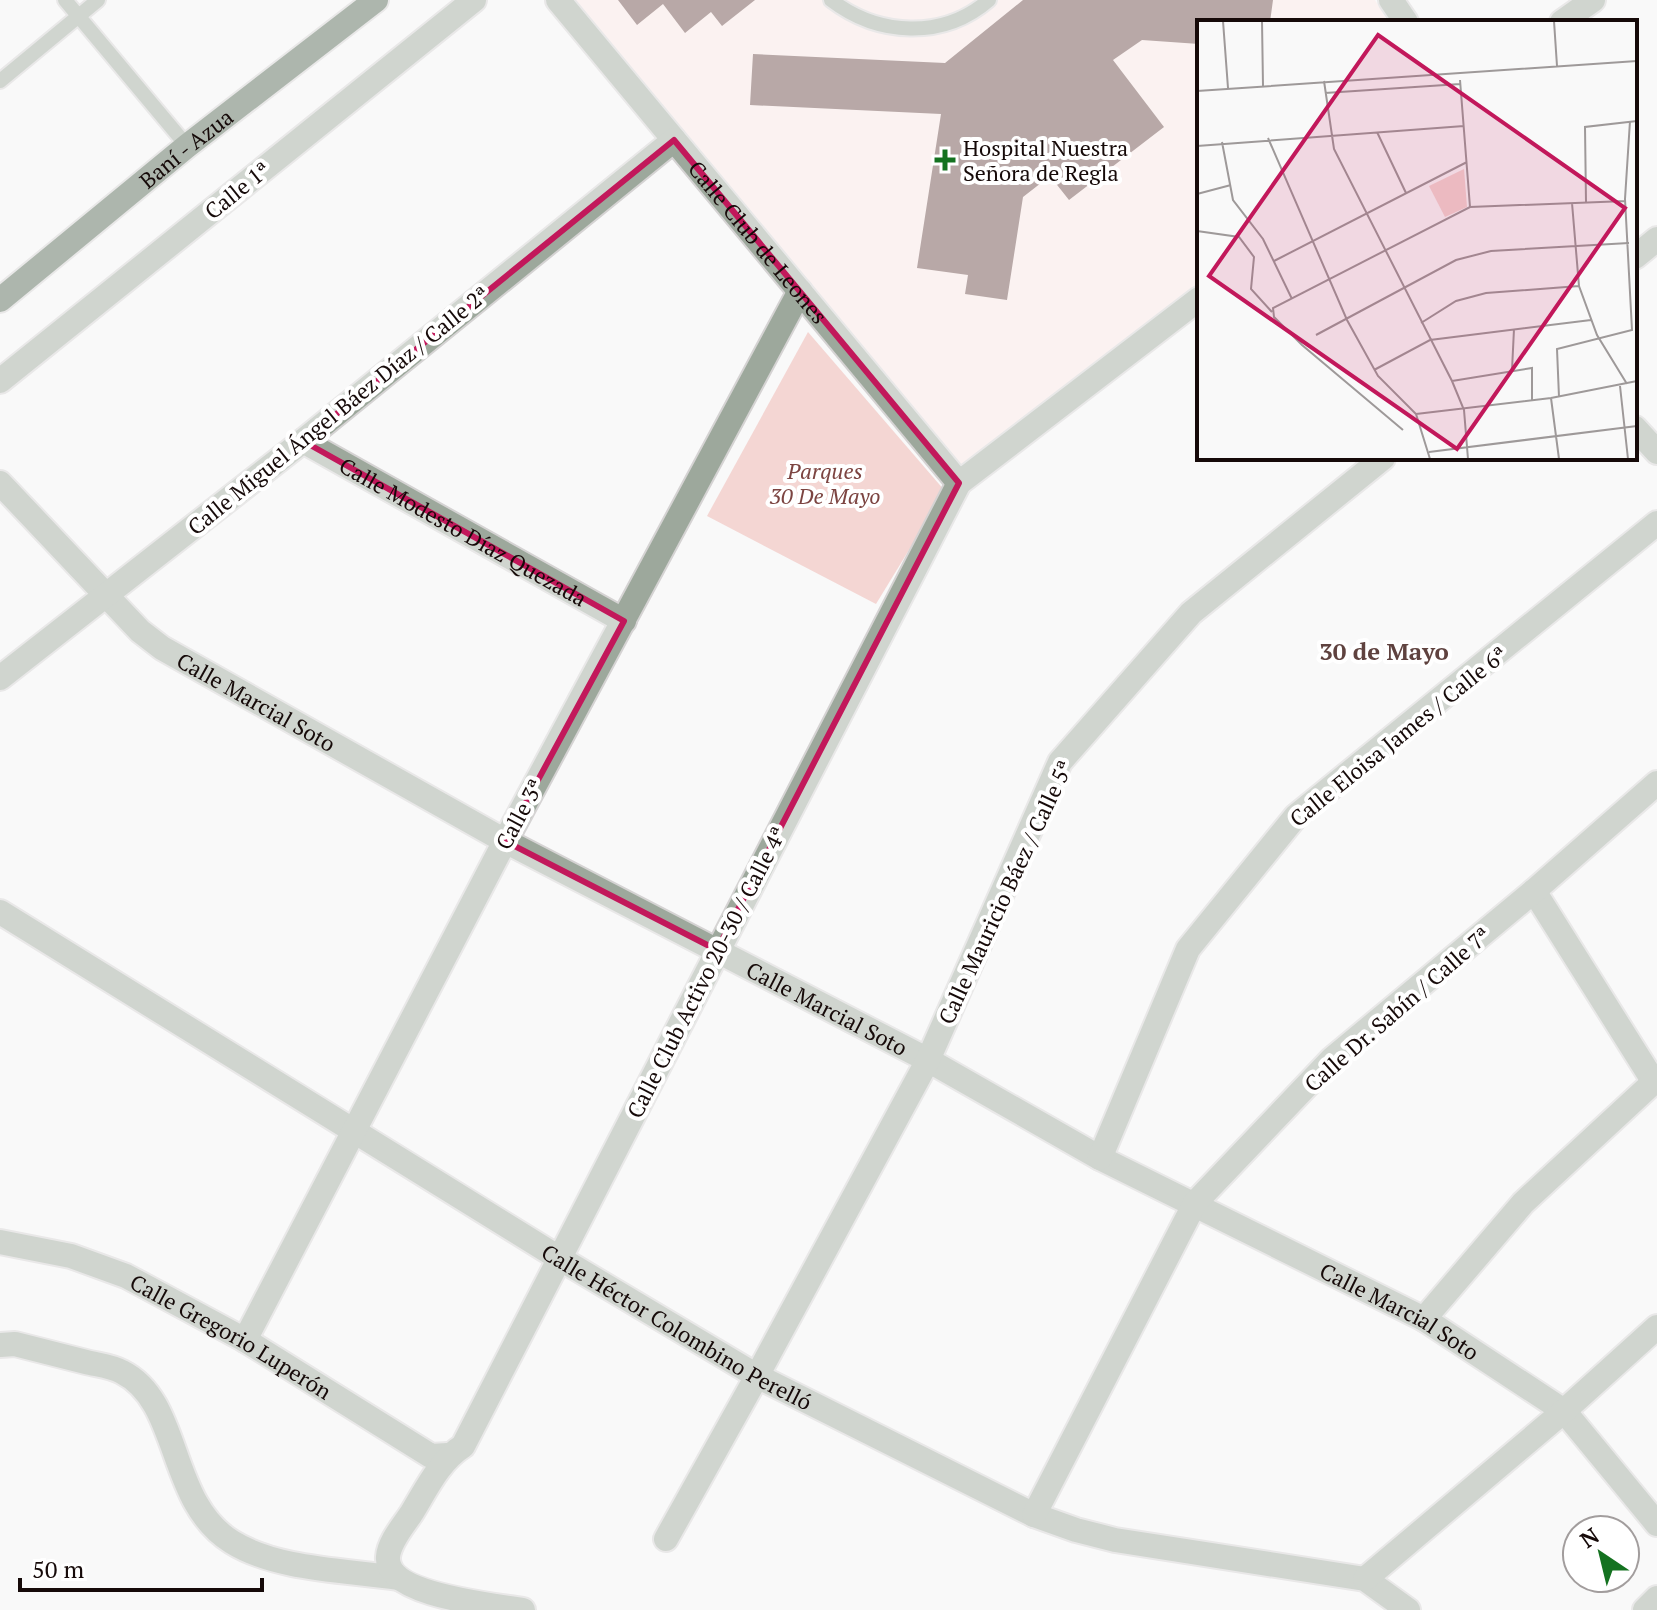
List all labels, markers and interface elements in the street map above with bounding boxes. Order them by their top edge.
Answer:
inset map [1197,20,1637,460]
street label: Baní - Azua [133,102,238,194]
place label: Hospital Nuestra Señora de Regla [963,133,1128,187]
marker: Hospital Nuestra Señora de Regla [934,149,956,171]
street label: Calle Club de Leones [682,154,835,329]
street label: Calle 1ª [198,155,276,225]
street label: Calle Miguel Ángel Báez Díaz / Calle 2ª [181,279,495,541]
street label: Calle Modesto Díaz Quezada [335,450,592,612]
park label: Parques 30 De Mayo [770,456,880,510]
district label: 30 de Mayo [1319,635,1449,667]
street label: Calle Eloisa James / Calle 6ª [1283,639,1513,833]
street label: Calle Marcial Soto [172,645,341,757]
street label: Calle Mauricio Báez / Calle 5ª [931,755,1079,1029]
street label: Calle 3ª [488,774,550,854]
street label: Calle Club Activo 20-30 / Calle 4ª [620,821,792,1123]
street label: Calle Dr. Sabín / Calle 7ª [1298,920,1496,1098]
street label: Calle Marcial Soto [742,954,913,1062]
street label: Calle Héctor Colombino Perelló [537,1237,817,1416]
street label: Calle Marcial Soto [1315,1255,1485,1366]
street label: Calle Gregorio Luperón [125,1267,338,1405]
north arrow [1561,1514,1641,1594]
text: N [1574,1520,1605,1554]
scale bar [20,1542,262,1592]
text: 50 m [32,1553,84,1585]

